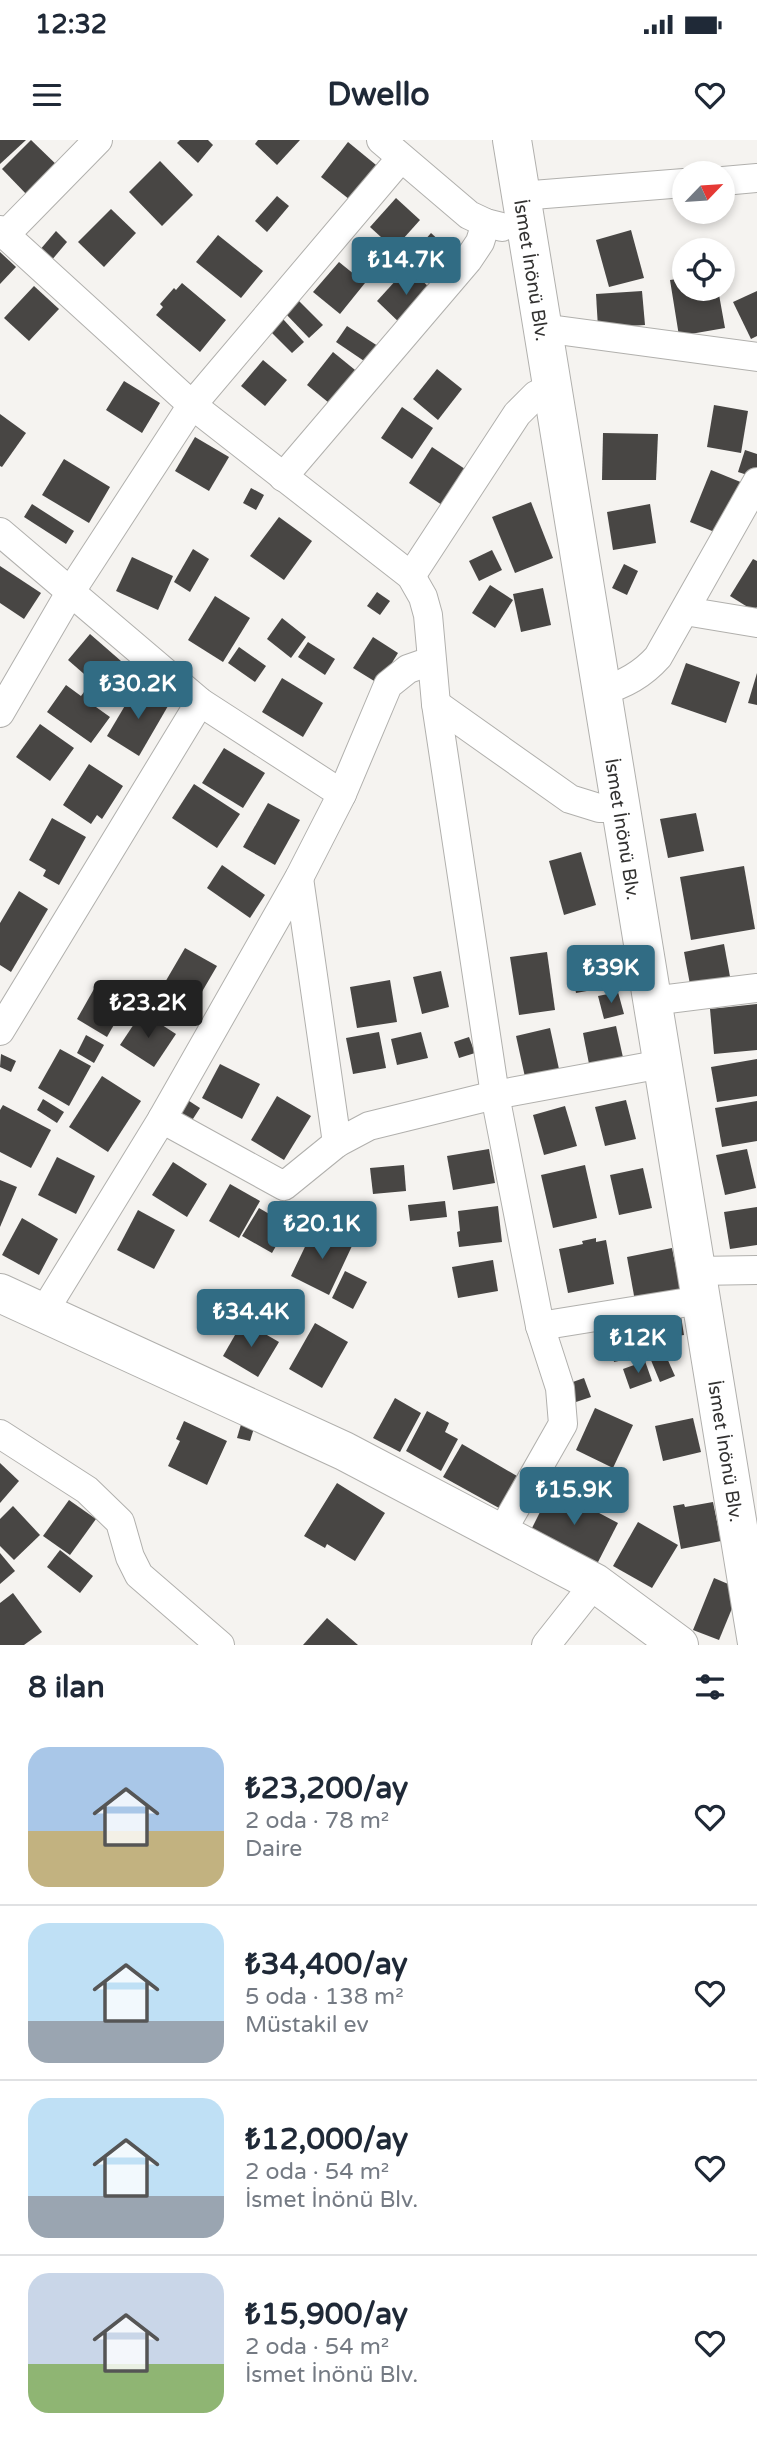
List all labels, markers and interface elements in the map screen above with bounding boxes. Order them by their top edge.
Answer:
text: 12:32 [35,9,107,40]
icon: menu [28,76,66,114]
text: Dwello [327,76,430,114]
icon: heart [691,76,729,114]
north arrow [672,161,735,224]
map controls [672,161,735,301]
street label: İsmet İnönü Blv. [509,198,553,343]
pin: ₺14.7K [349,237,463,297]
button: locate [672,238,735,301]
text: ₺14.7K [368,246,444,274]
pin: ₺30.2K [81,662,195,721]
text: ₺30.2K [100,670,176,698]
street label: İsmet İnönü Blv. [600,757,644,902]
pin: ₺39K [570,946,652,1005]
text: ₺39K [583,954,639,982]
pin: ₺23.2K [91,981,205,1040]
text: ₺23.2K [110,989,186,1017]
pin: ₺20.1K [265,1202,379,1261]
text: ₺20.1K [284,1210,360,1238]
pin: ₺34.4K [194,1290,308,1349]
text: ₺34.4K [213,1298,289,1326]
pin: ₺12K [597,1316,679,1375]
text: ₺12K [610,1324,666,1352]
street label: İsmet İnönü Blv. [703,1379,747,1524]
pin: ₺15.9K [517,1468,631,1527]
text: ₺15.9K [536,1476,612,1504]
icon: filters [691,1668,729,1706]
text: 8 ilan [28,1669,105,1706]
text: ₺23,200/ay [245,1770,408,1807]
icon: home [84,1775,168,1859]
icon: heart [691,1798,729,1836]
text: 2 oda · 78 m² [245,1807,389,1835]
text: Daire [245,1835,302,1863]
text: ₺34,400/ay [245,1946,408,1983]
icon: home [84,1951,168,2035]
icon: heart [691,1974,729,2012]
text: 5 oda · 138 m² [245,1983,404,2011]
text: Müstakil ev [245,2011,369,2039]
text: ₺12,000/ay [245,2121,408,2158]
icon: home [84,2126,168,2210]
icon: heart [691,2149,729,2187]
text: 2 oda · 54 m² [245,2158,389,2186]
text: İsmet İnönü Blv. [245,2186,418,2214]
text: ₺15,900/ay [245,2296,408,2333]
icon: home [84,2301,168,2385]
icon: heart [691,2324,729,2362]
text: 2 oda · 54 m² [245,2333,389,2361]
text: İsmet İnönü Blv. [245,2361,418,2389]

